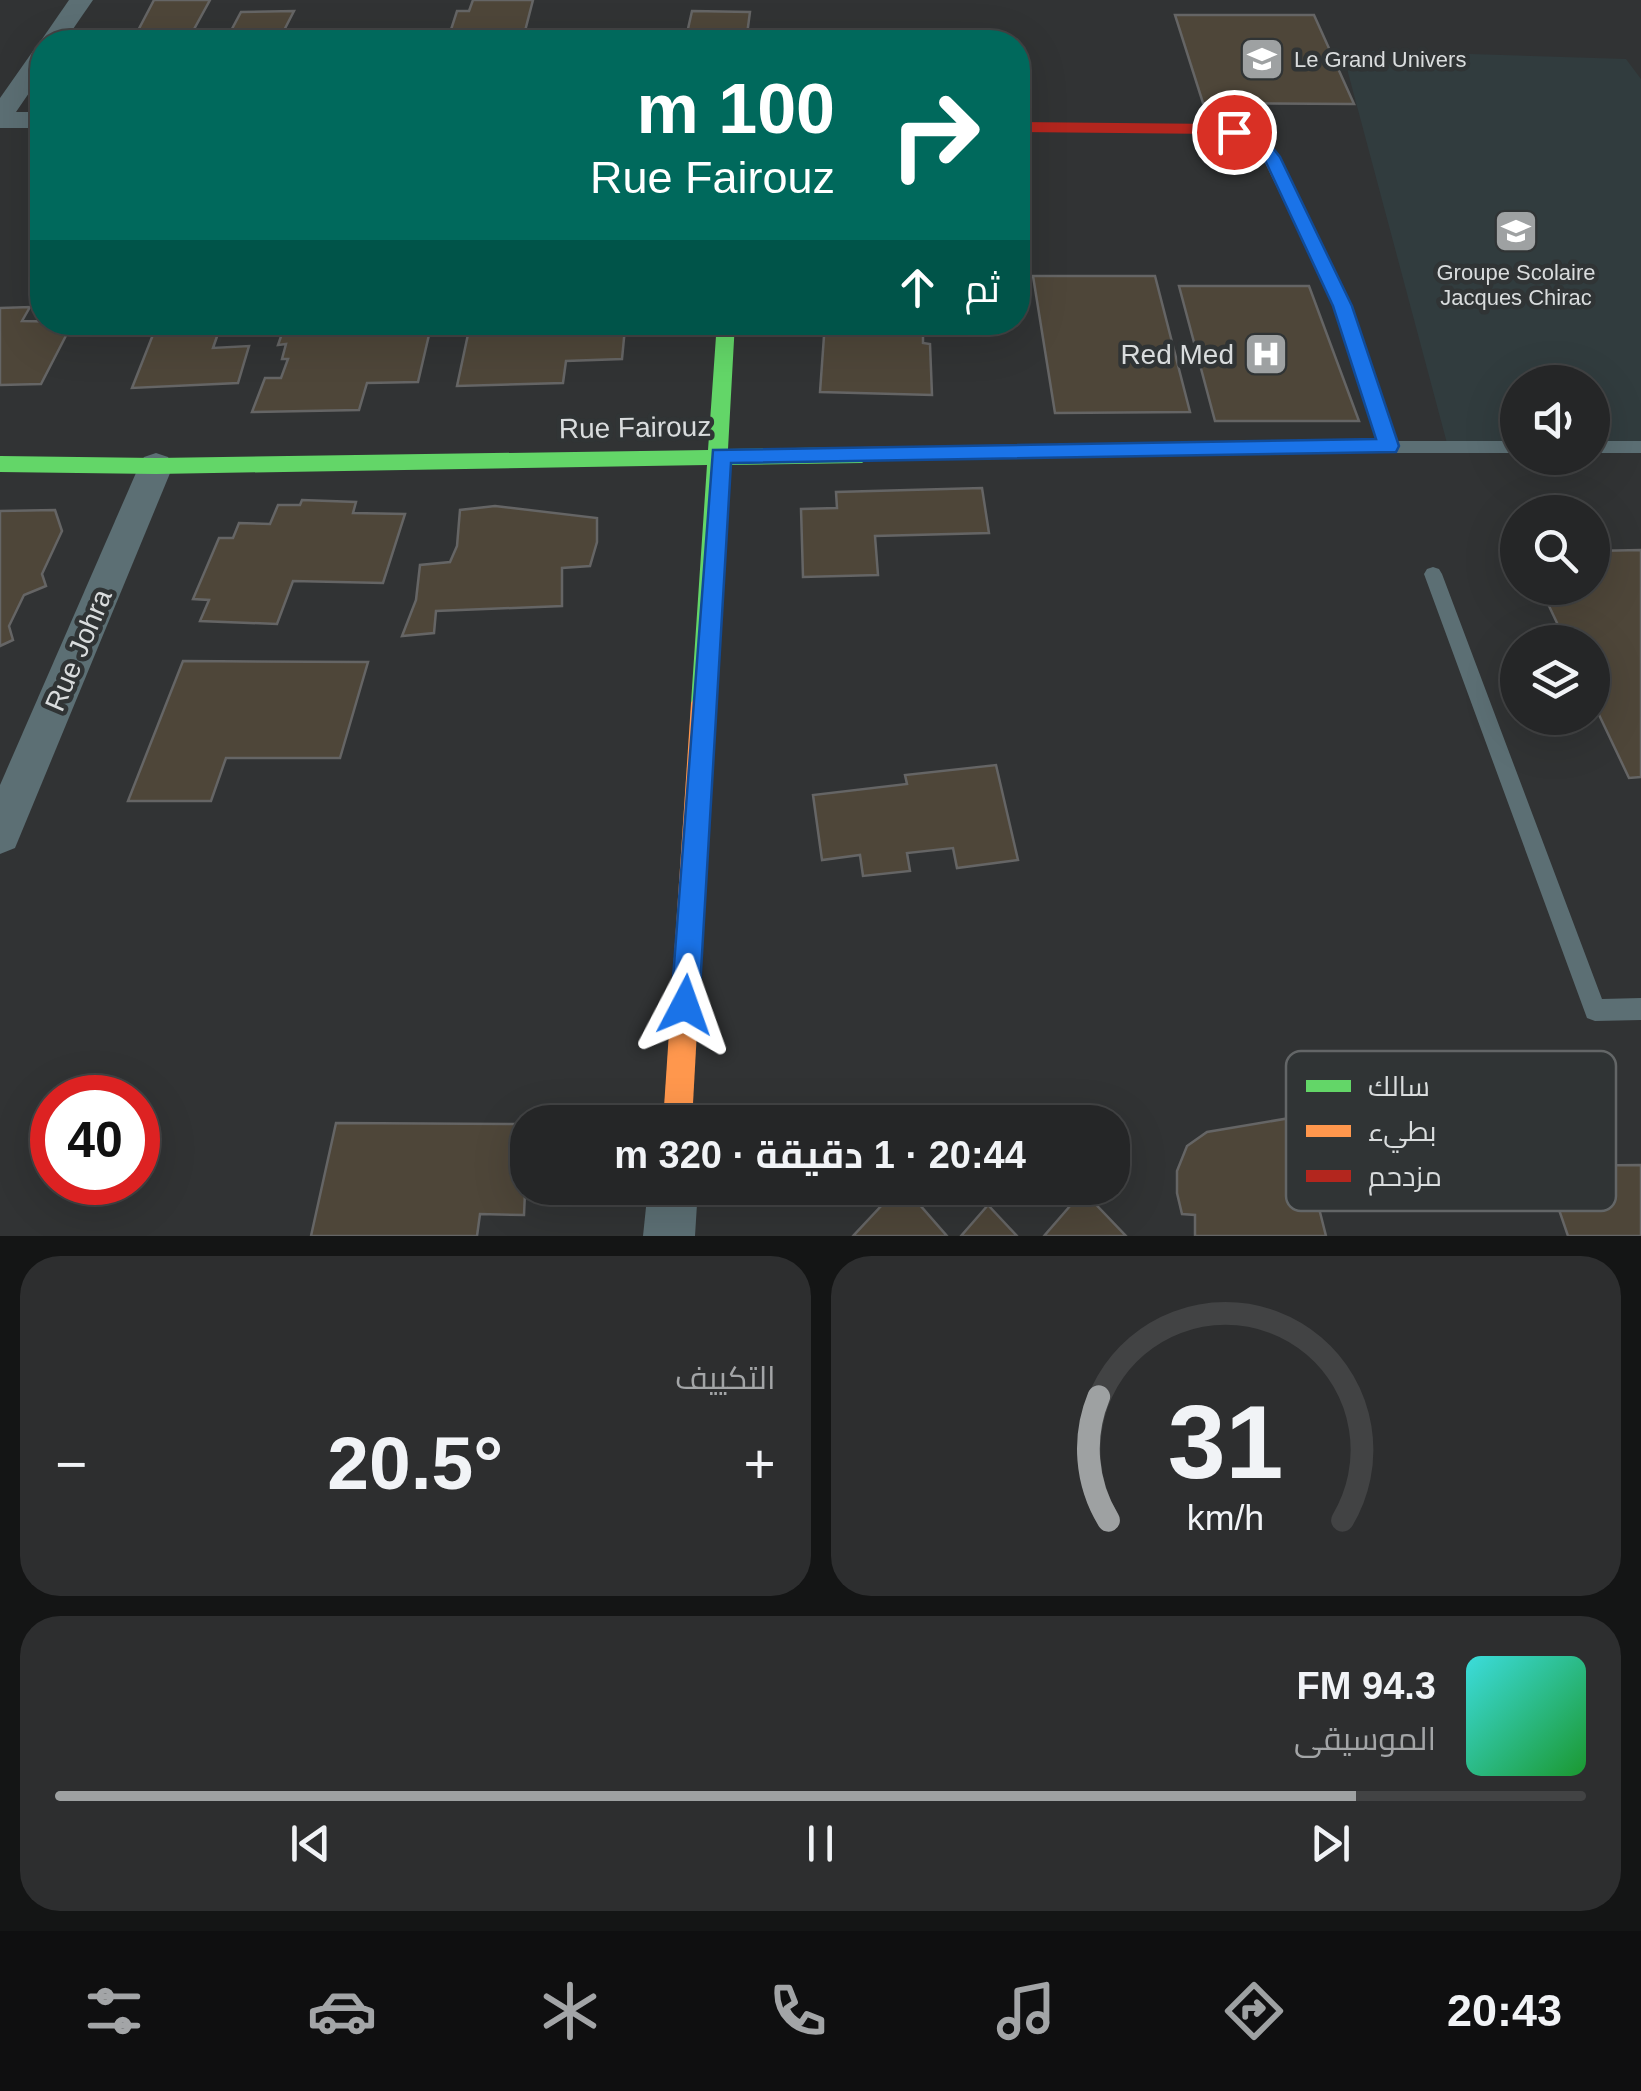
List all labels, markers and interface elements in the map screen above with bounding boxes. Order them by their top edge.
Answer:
school or university icon: Le Grand Univers [1239,36,1285,82]
place label: Le Grand Univers [1294,47,1466,72]
text: 100 m [637,70,835,148]
icon: right [870,70,1000,200]
pin [1192,90,1277,175]
icon: arrive [1207,105,1262,160]
text: Rue Fairouz [590,152,835,203]
school or university icon: Groupe Scolaire Jacques Chirac [1493,208,1539,254]
icon: ahead [890,260,945,315]
place label: Groupe Scolaire Jacques Chirac [1437,260,1595,310]
text: ثم [965,268,1000,310]
hospital icon: Red Med [1243,331,1289,377]
place label: Red Med [1120,339,1234,370]
map controls [1500,365,1610,735]
button: sound [1500,365,1610,475]
street label: Rue Fairouz [558,411,712,444]
button: search [1500,495,1610,605]
street label: Rue Johra [39,584,118,716]
button: layers [1500,625,1610,735]
position arrow [633,953,737,1057]
legend [1286,1051,1616,1211]
text: سالك [1368,1071,1430,1102]
speed limit sign: 40 [30,1075,160,1205]
text: بطيء [1368,1116,1436,1153]
text: 20:44 · 1 دقيقة · 320 m [614,1134,1026,1176]
text: مزدحم [1368,1161,1442,1196]
text: التكييف [675,1360,776,1396]
text: 31 [1168,1384,1284,1500]
text: 20.5° [327,1421,503,1505]
text: − [55,1433,87,1495]
text: + [743,1433,776,1495]
text: km/h [1187,1498,1264,1538]
text: 94.3 FM [1297,1665,1436,1707]
text: الموسيقى [1294,1721,1436,1757]
icon: previous [283,1816,338,1871]
icon: pause [793,1816,848,1871]
icon: next [1303,1816,1358,1871]
icon: filters [79,1976,149,2046]
icon: car [307,1976,377,2046]
icon: climate [535,1976,605,2046]
icon: phone [763,1976,833,2046]
icon: music [991,1976,1061,2046]
icon: directions [1219,1976,1289,2046]
text: 20:43 [1447,1985,1562,2036]

